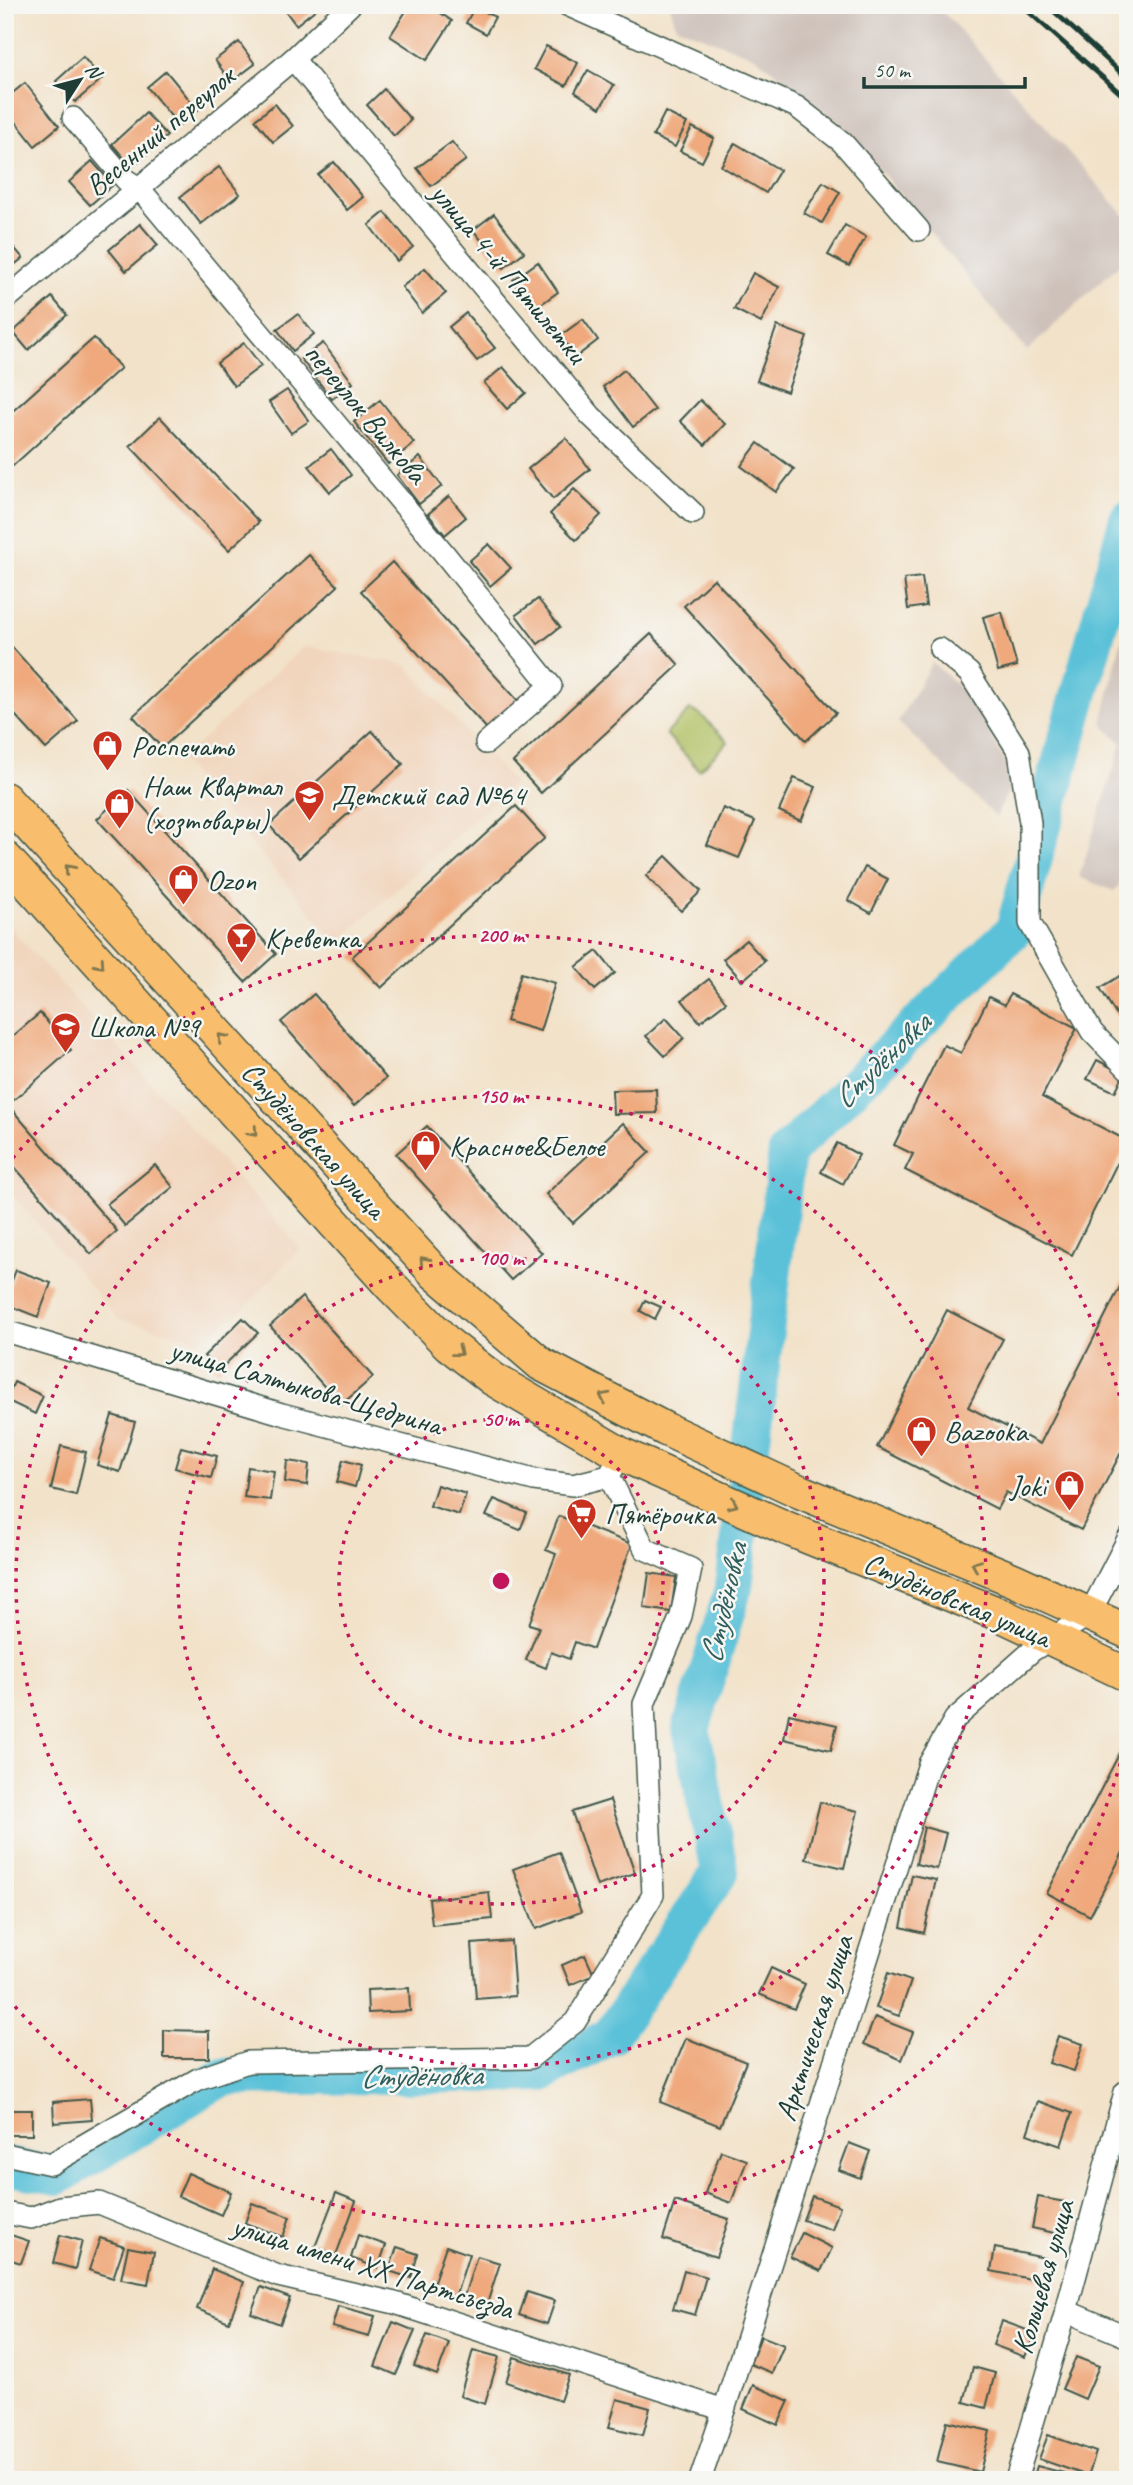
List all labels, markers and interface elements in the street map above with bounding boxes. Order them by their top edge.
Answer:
north arrow [46,46,116,116]
scale bar [864,46,1024,90]
street label: Весенний переулок [77,56,245,205]
text: 50 m [874,57,912,83]
text: N [80,59,108,85]
street label: улица 4-й Пятилетки [421,173,597,372]
street label: переулок Вилкова [296,335,437,493]
place label: Роспечать [131,727,235,765]
shop icon: Роспечать [91,729,125,773]
place label: Наш Квартал (хозтовары) [143,767,283,839]
place label: Детский сад №64 [332,776,528,814]
school or university icon: Детский сад №64 [292,778,326,822]
shop icon: Наш Квартал (хозтовары) [103,786,137,830]
place label: Ozon [207,861,257,899]
shop icon: Ozon [167,863,201,907]
one-way arrow [65,864,78,877]
place label: Креветка [265,919,363,957]
bar icon: Креветка [225,921,259,965]
text: 200 m [478,922,526,948]
one-way arrow [92,955,105,968]
water label: Студёновка [823,1001,942,1117]
place label: Школа №9 [88,1008,202,1046]
school or university icon: Школа №9 [48,1010,82,1054]
one-way arrow [218,1033,230,1046]
street label: Студёновская улица [233,1053,397,1229]
text: 150 m [478,1083,526,1109]
one-way arrow [245,1124,257,1137]
place label: Красное&Белое [449,1127,607,1165]
shop icon: Красное&Белое [409,1129,443,1173]
text: 100 m [478,1245,526,1271]
one-way arrow [420,1256,432,1269]
street label: улица Салтыкова-Щедрина [164,1330,449,1445]
one-way arrow [450,1344,463,1356]
one-way arrow [599,1392,612,1406]
text: 50 m [483,1406,521,1432]
place label: Bazooka [944,1412,1029,1450]
shop icon: Bazooka [904,1414,938,1458]
place label: Joki [1008,1467,1049,1505]
shop icon: Joki [1052,1469,1086,1513]
place label: Пятёрочка [605,1495,717,1533]
one-way arrow [725,1496,738,1510]
supermarket icon: Пятёрочка [565,1497,599,1541]
water label: Студёновка [690,1536,758,1667]
street label: Студёновская улица [858,1544,1059,1657]
one-way arrow [971,1559,983,1573]
centre of rings [489,1569,513,1593]
street label: Арктическая улица [766,1929,862,2126]
water label: Студёновка [360,2054,485,2097]
street label: Кольцевая улица [1003,2194,1084,2358]
street label: улица имени ХХ Партсъезда [226,2206,520,2328]

